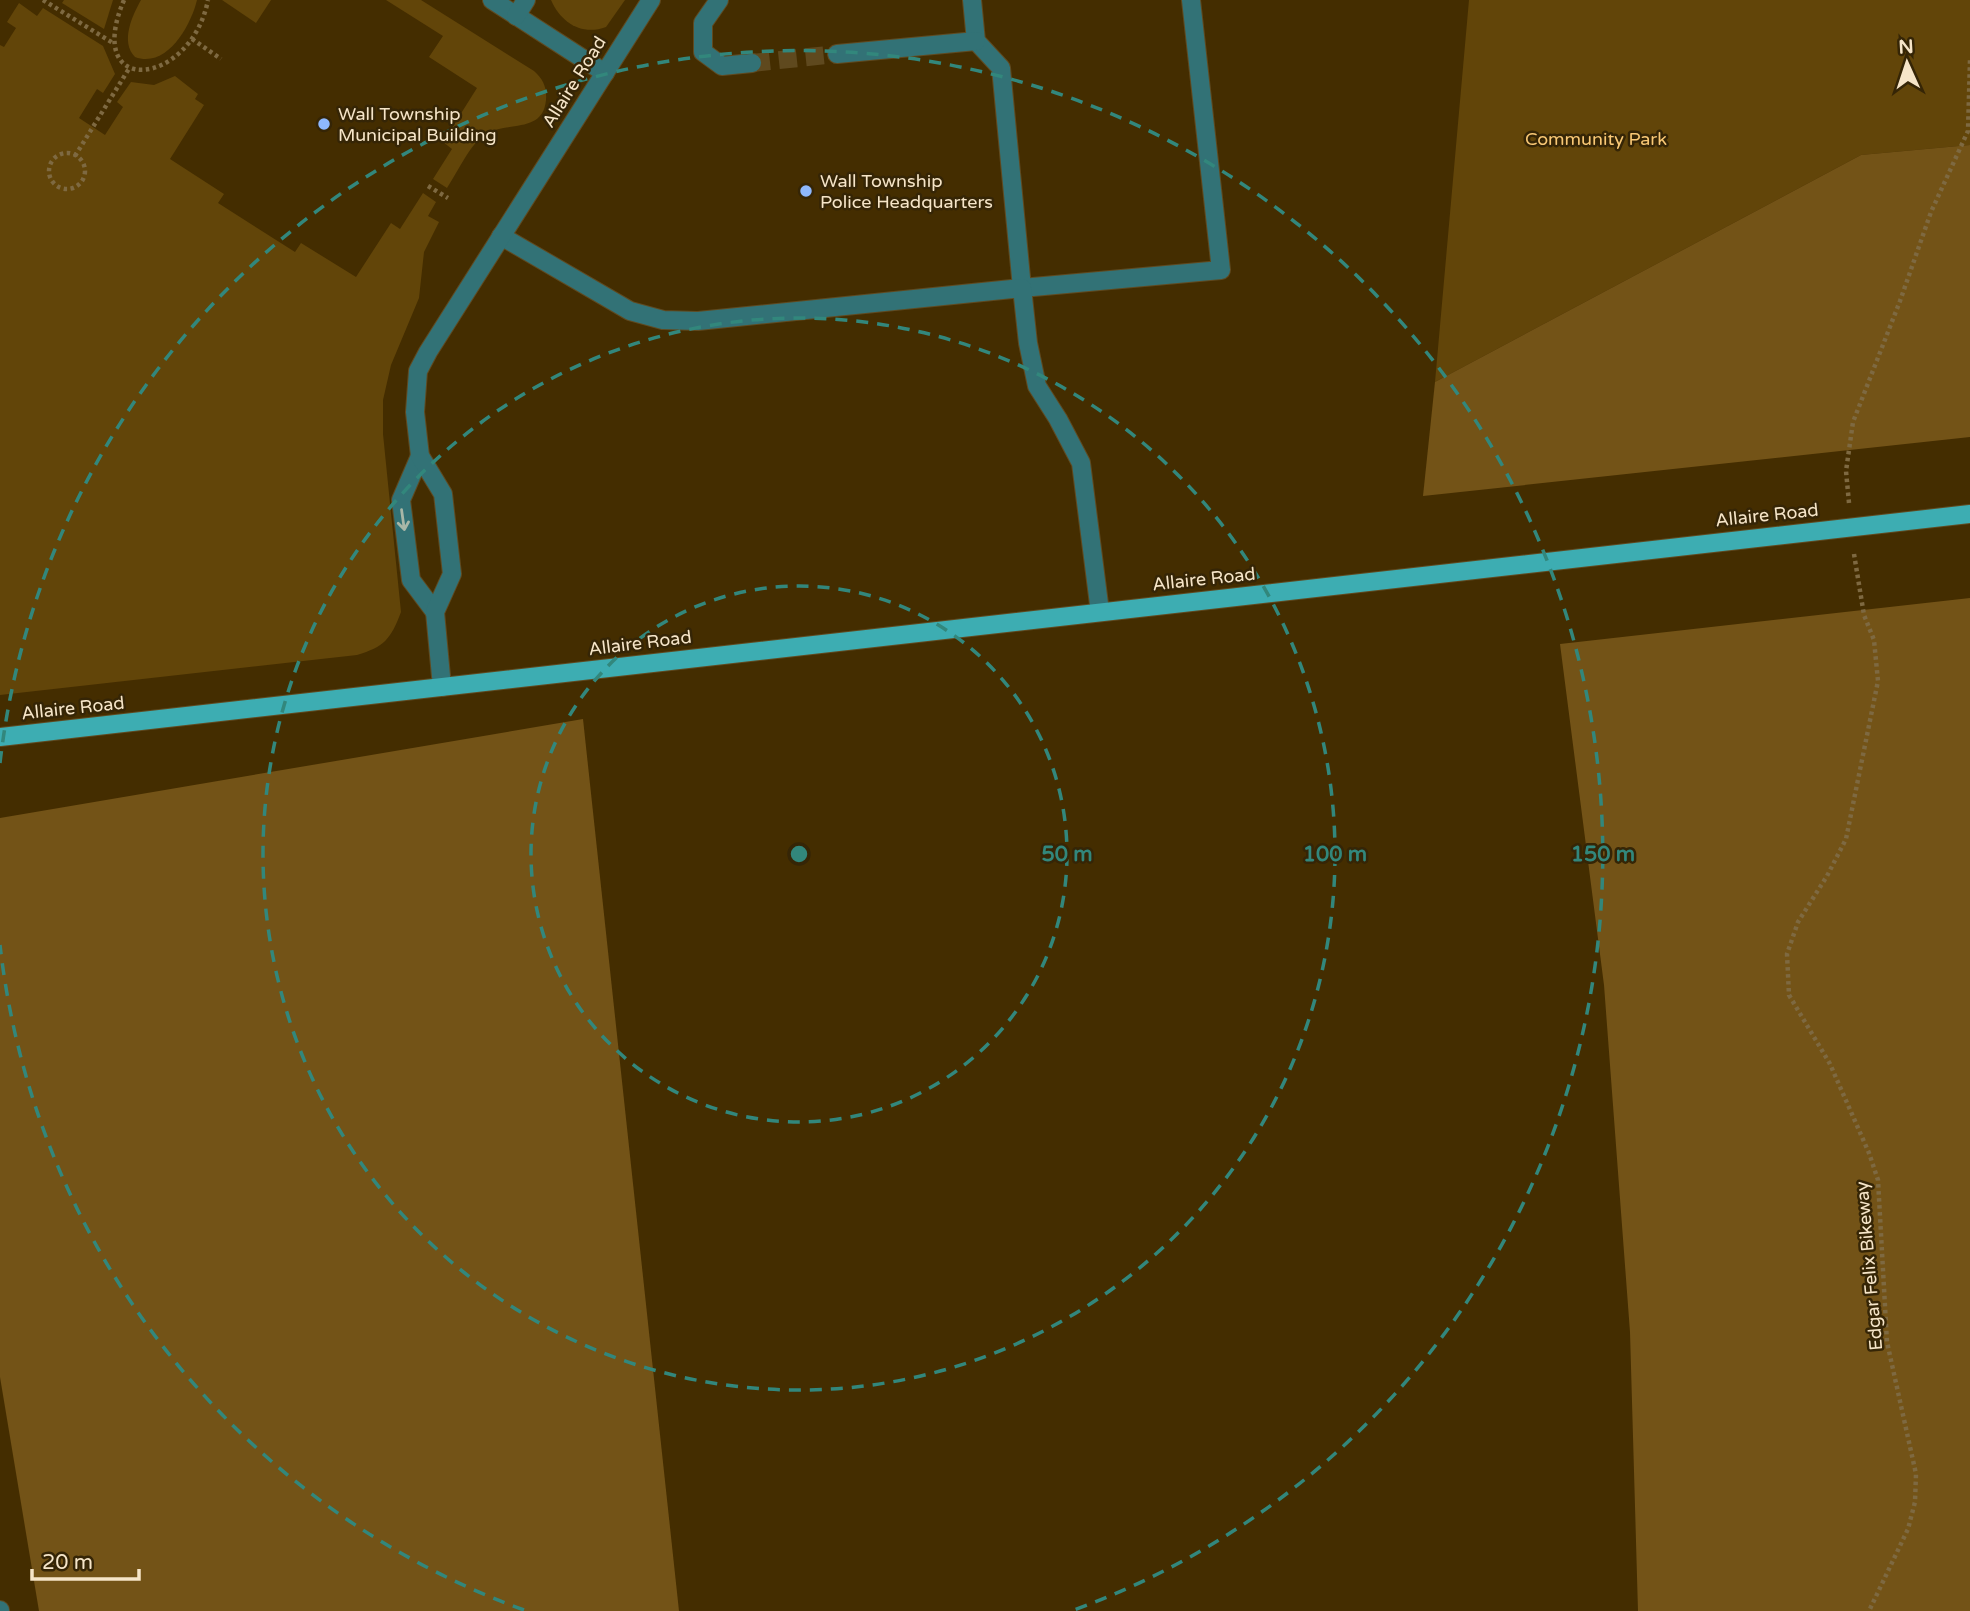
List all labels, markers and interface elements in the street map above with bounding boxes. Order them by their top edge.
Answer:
north arrow [1872,28,1942,98]
street label: Allaire Road [537,32,611,132]
text: N [1898,36,1914,58]
place label: Wall Township Municipal Building [338,103,497,146]
marker: Wall Township Municipal Building [316,116,332,132]
park label: Community Park [1525,128,1667,150]
place label: Wall Township Police Headquarters [820,170,993,213]
marker: Wall Township Police Headquarters [798,183,814,199]
street label: Allaire Road [1714,499,1820,531]
one-way arrow [397,509,410,531]
street label: Allaire Road [1151,563,1257,595]
street label: Allaire Road [587,626,693,660]
street label: Allaire Road [20,692,126,724]
centre of rings [787,842,811,866]
text: 50 m [1041,842,1093,867]
text: 100 m [1303,842,1367,867]
text: 150 m [1571,842,1635,867]
street label: Edgar Felix Bikeway [1851,1180,1887,1352]
scale bar [32,1538,138,1582]
text: 20 m [42,1550,93,1575]

